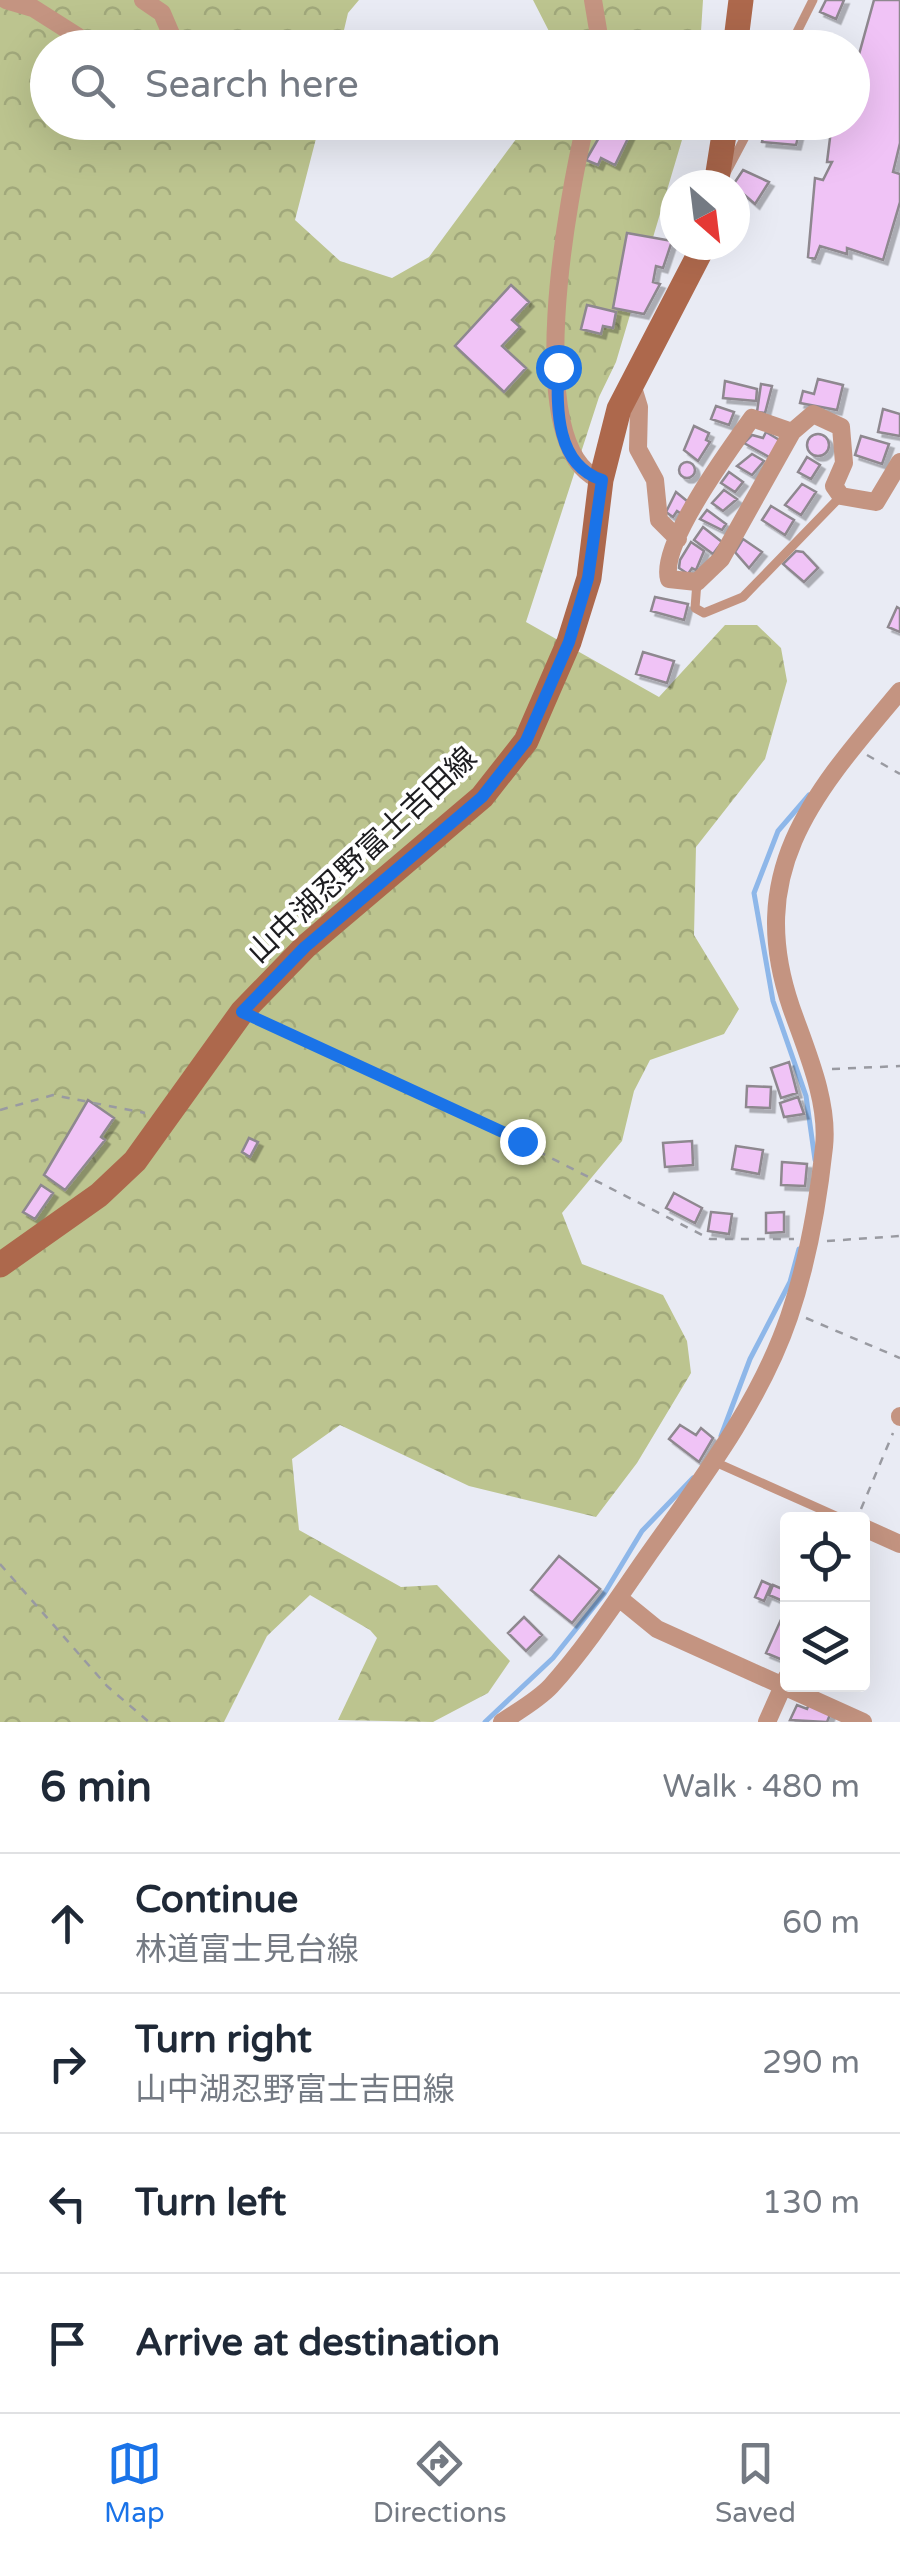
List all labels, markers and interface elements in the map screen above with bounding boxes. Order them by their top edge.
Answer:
search box [30,30,870,140]
icon: search [65,58,120,113]
text: Search here [145,62,359,108]
north arrow [660,170,750,260]
route start [536,345,582,391]
street label: 山中湖忍野富士吉田線 [240,740,485,971]
route end [500,1119,546,1165]
map controls [780,1512,870,1692]
button: locate [780,1512,870,1602]
button: layers [780,1602,870,1692]
text: 6 min [40,1762,152,1813]
text: Walk · 480 m [663,1768,860,1806]
text: Continue [135,1877,298,1923]
icon: ahead [40,1896,95,1951]
text: 60 m [782,1904,860,1942]
text: 林道富士見台線 [135,1931,359,1969]
text: Turn right [135,2017,312,2063]
icon: right [40,2036,95,2091]
text: 290 m [762,2044,860,2082]
text: 山中湖忍野富士吉田線 [135,2071,455,2109]
icon: left [40,2176,95,2231]
text: Turn left [135,2180,286,2226]
text: 130 m [762,2184,860,2222]
icon: arrive [40,2316,95,2371]
text: Arrive at destination [135,2320,500,2366]
tab: Map [104,2436,165,2530]
tab: Directions [373,2436,507,2530]
tab: Saved [715,2436,796,2530]

